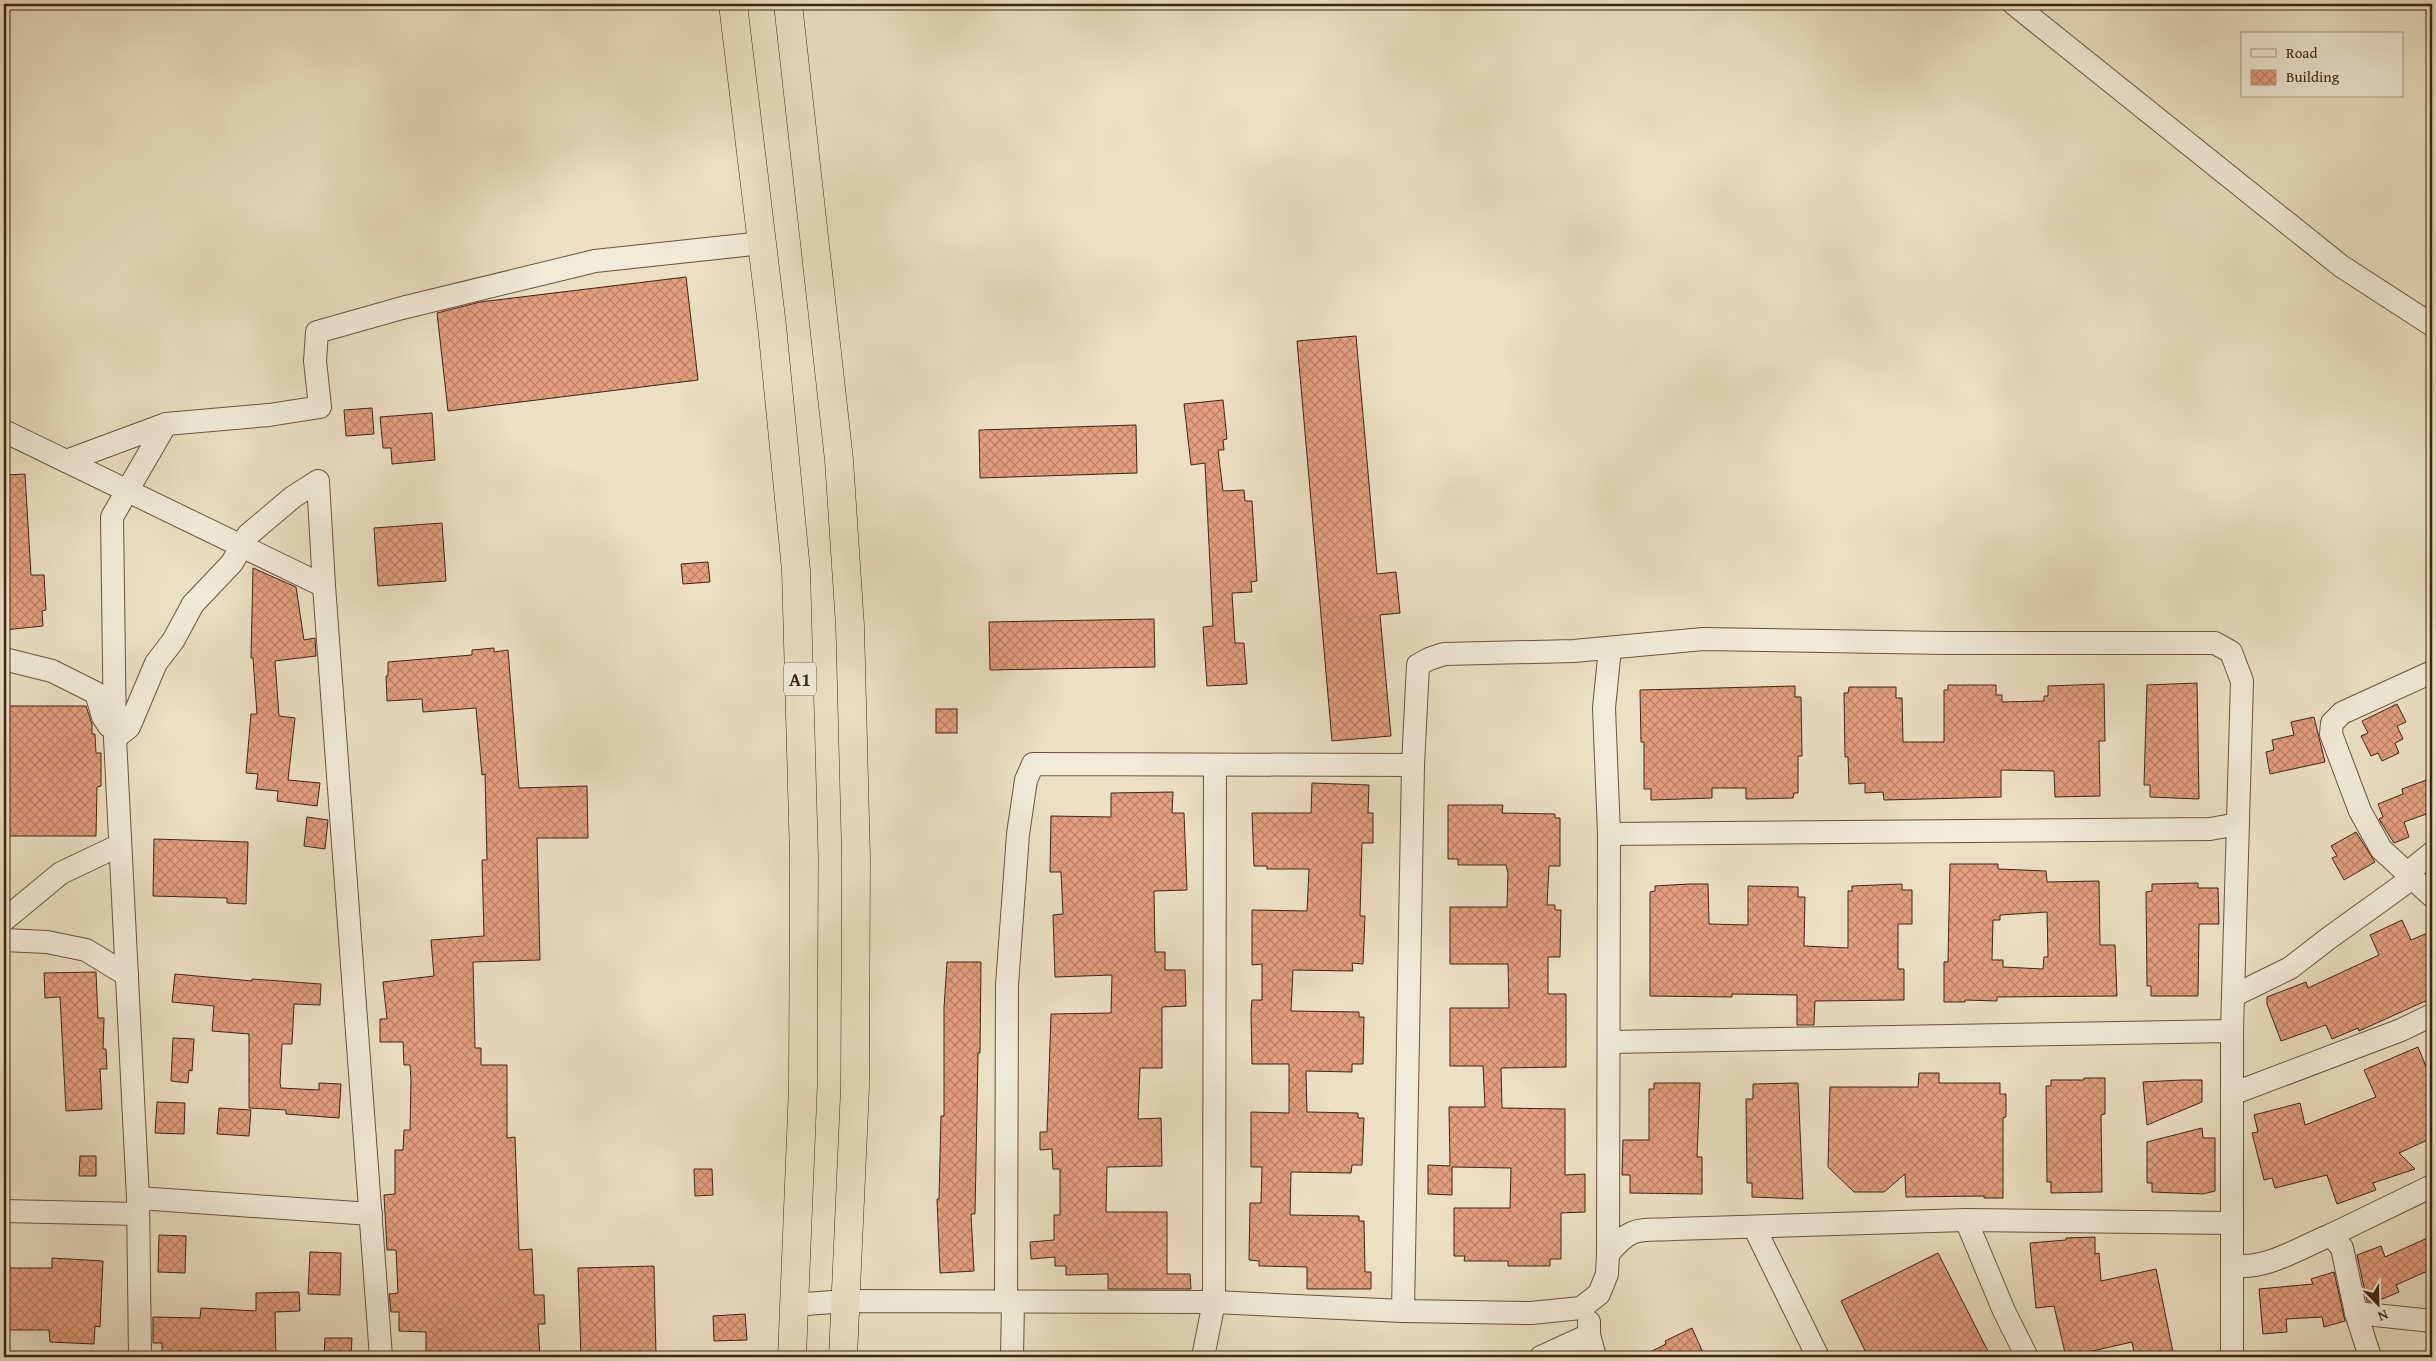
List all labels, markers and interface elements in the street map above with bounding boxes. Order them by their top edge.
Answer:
legend [2241,32,2404,98]
text: Road [2286,42,2317,63]
text: Building [2286,66,2340,87]
road number: A1 [784,662,816,696]
north arrow [2354,1278,2404,1328]
text: N [2374,1305,2391,1327]

